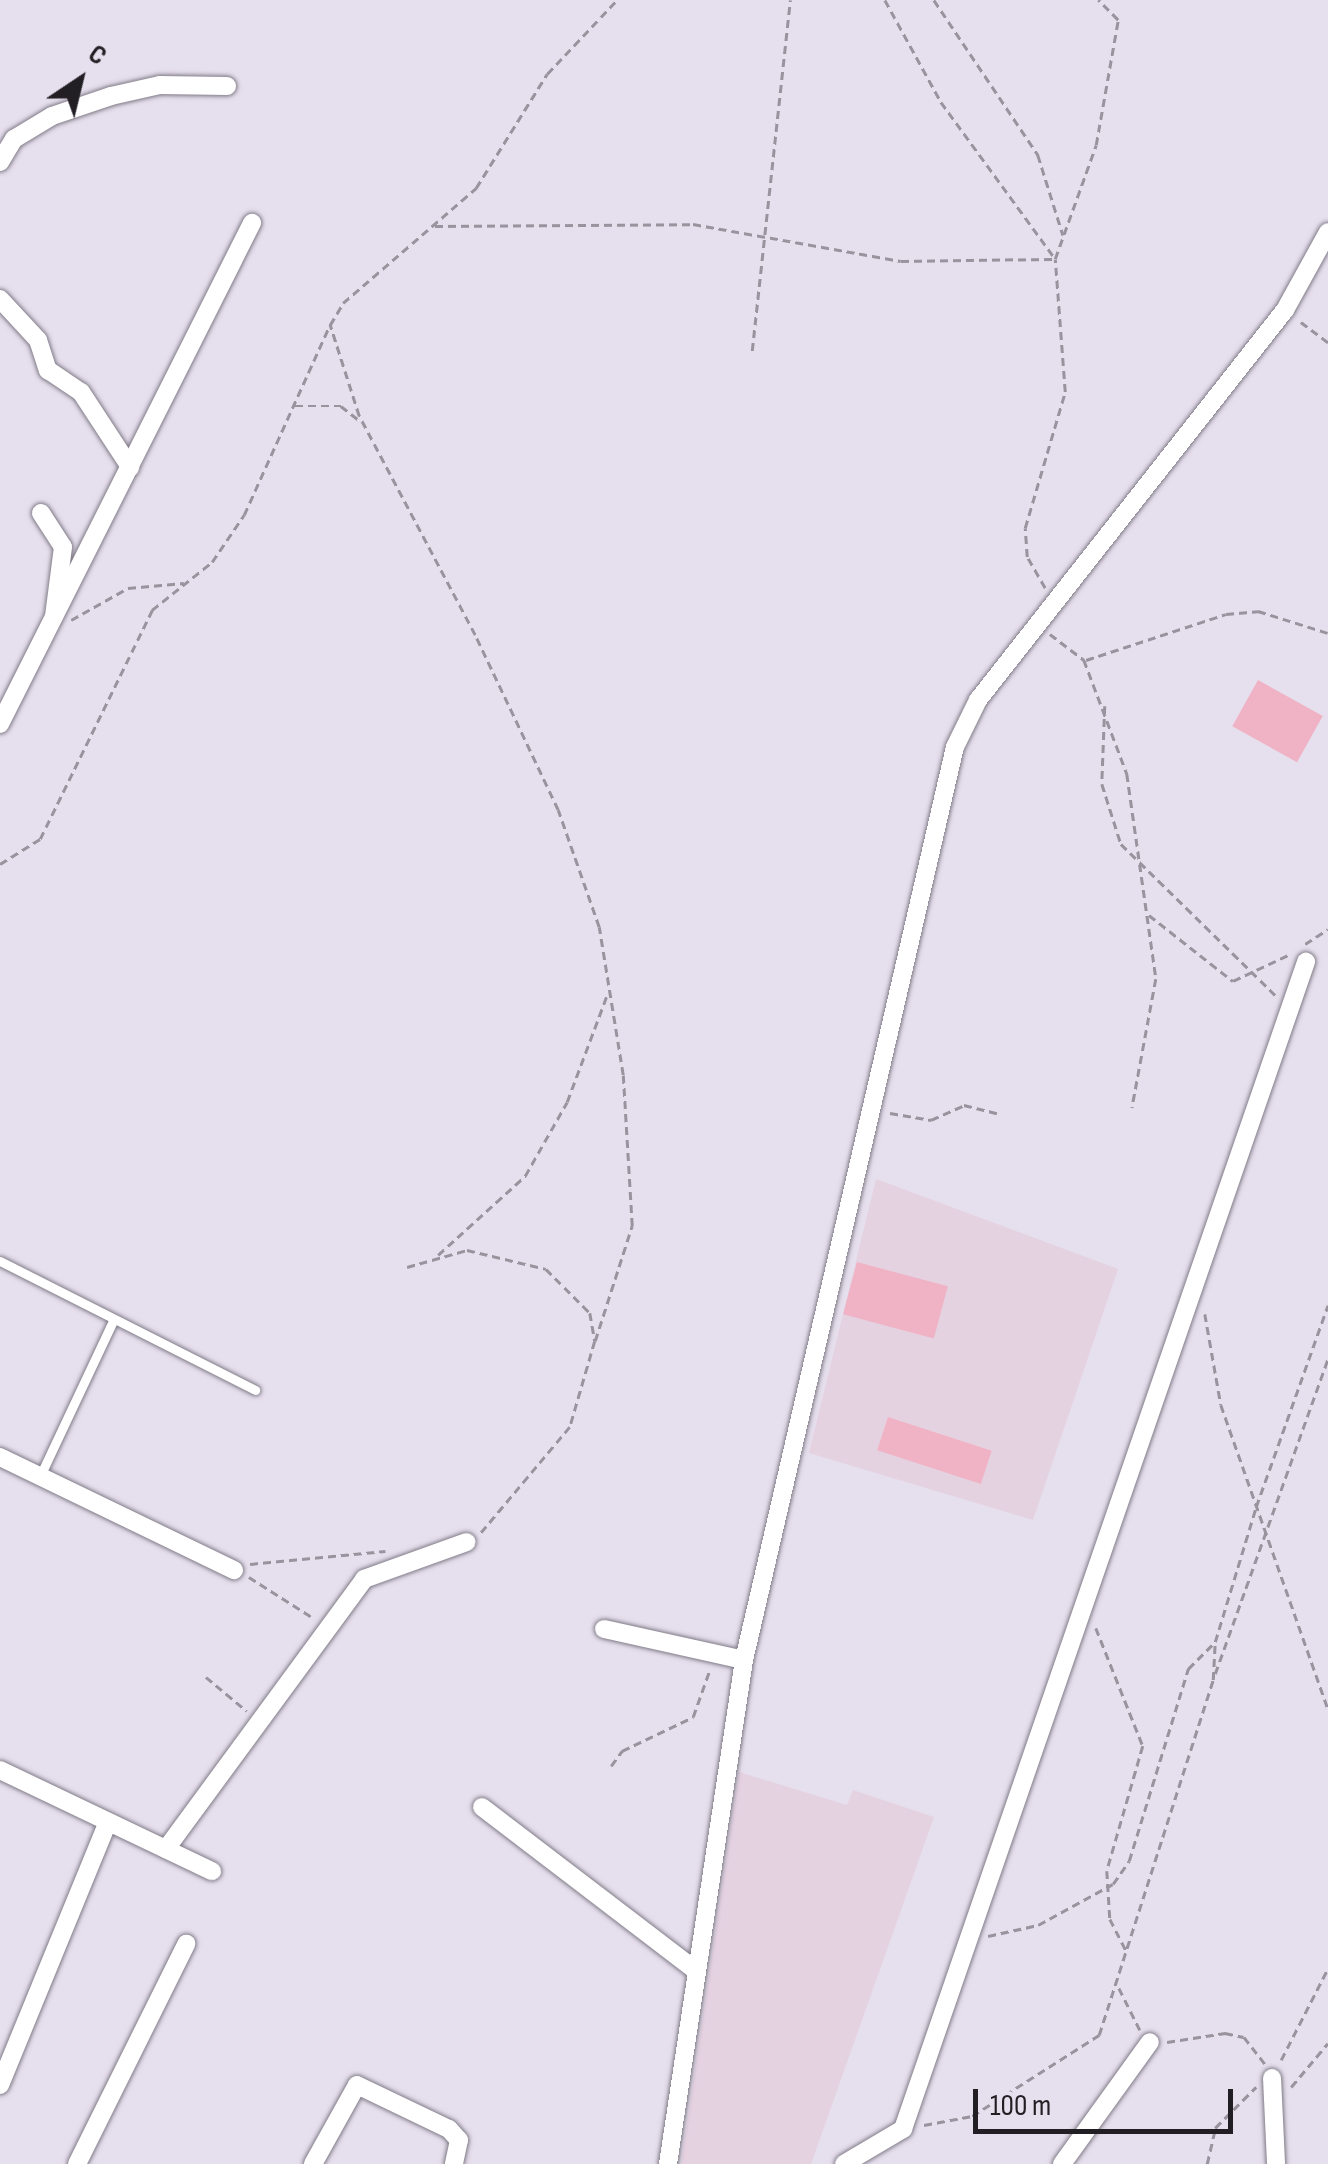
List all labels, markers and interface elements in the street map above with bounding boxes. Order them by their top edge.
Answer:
north arrow [30,30,130,130]
text: С [82,37,113,73]
scale bar [978,2069,1238,2131]
text: 100 m [990,2088,1051,2124]

